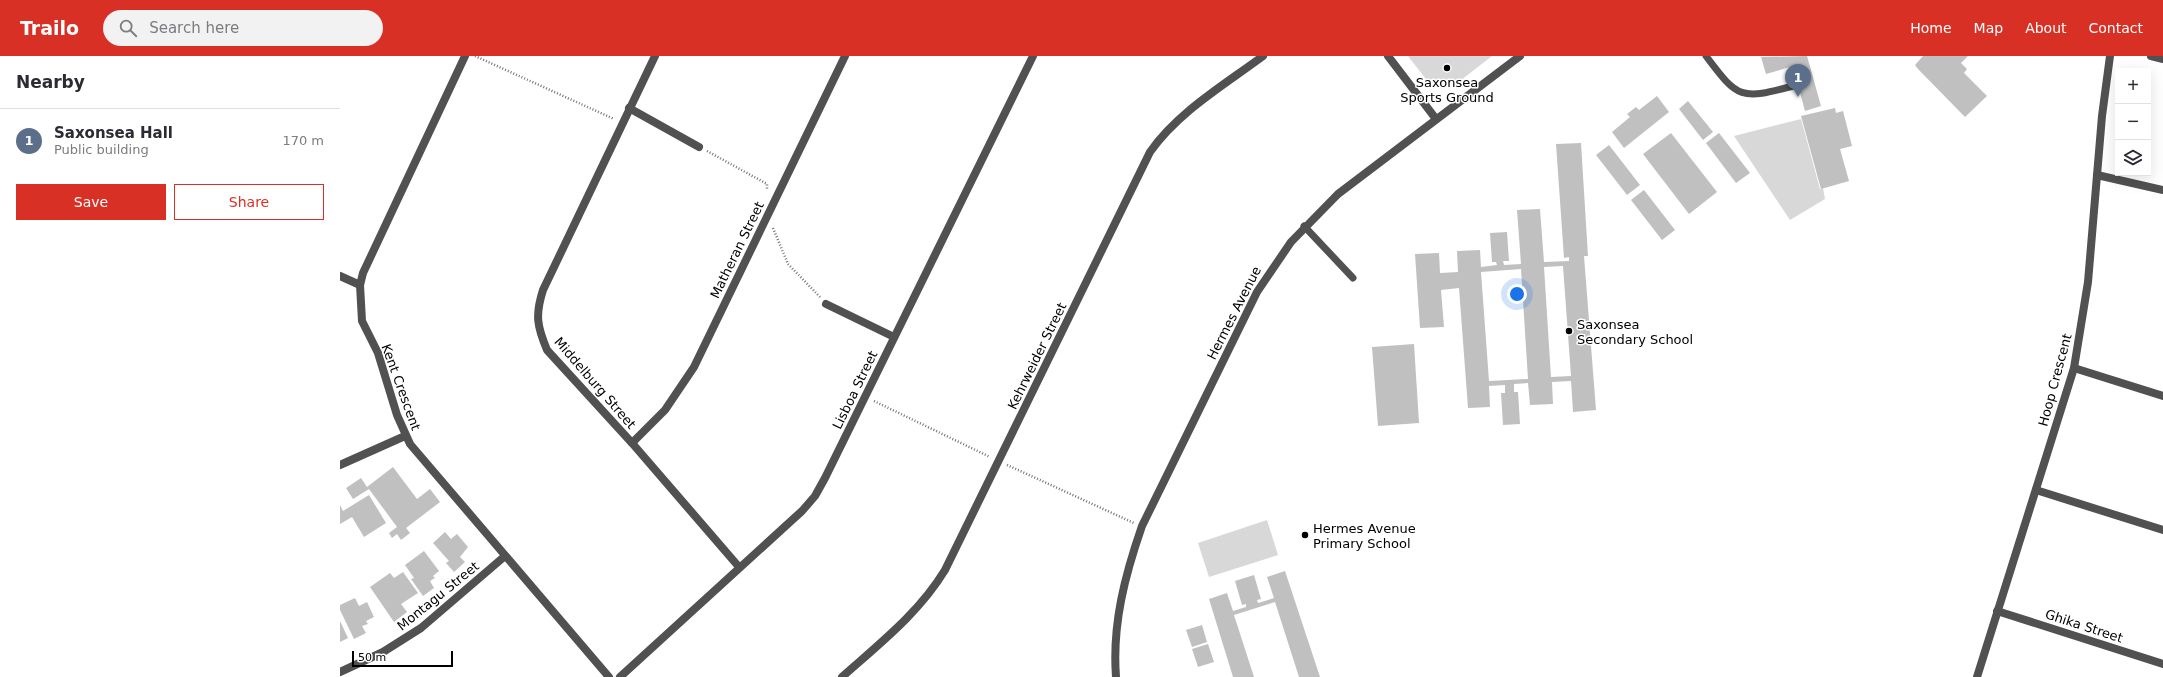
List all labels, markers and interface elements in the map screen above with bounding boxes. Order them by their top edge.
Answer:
search box [103,10,383,46]
text: Trailo [20,17,79,39]
icon: search [117,17,139,39]
text: Search here [149,19,239,37]
text: Home [1910,20,1952,36]
text: Map [1974,20,2003,36]
text: About [2025,20,2067,36]
text: Contact [2089,20,2143,36]
marker: Saxonsea Sports Ground [1442,63,1452,73]
pin: 1 [1785,64,1811,97]
map controls [2115,68,2151,176]
button: + [2115,68,2151,104]
text: Nearby [16,72,85,92]
place label: Saxonsea Sports Ground [1400,75,1494,105]
button: − [2115,104,2151,140]
text: Saxonsea Hall [54,124,173,142]
text: 1 [24,133,34,148]
text: 170 m [282,133,324,148]
button: layers [2115,140,2151,176]
text: Public building [54,142,149,157]
button: Save [16,184,166,220]
button: Share [174,184,324,220]
street label: Matheran Street [707,199,767,301]
street label: Hermes Avenue [1204,264,1264,362]
your location [1507,284,1527,304]
street label: Kehrweider Street [1005,300,1069,412]
place label: Saxonsea Secondary School [1577,317,1693,347]
marker: Saxonsea Secondary School [1564,326,1574,336]
street label: Hoop Crescent [2035,332,2075,428]
street label: Middelburg Street [551,334,639,432]
street label: Kent Crescent [378,342,424,432]
street label: Lisboa Street [830,348,880,432]
place label: Hermes Avenue Primary School [1313,521,1416,551]
marker: Hermes Avenue Primary School [1300,530,1310,540]
street label: Montagu Street [394,559,482,633]
street label: Ghika Street [2043,606,2125,646]
scale bar [352,649,453,668]
text: 50 m [358,651,386,664]

